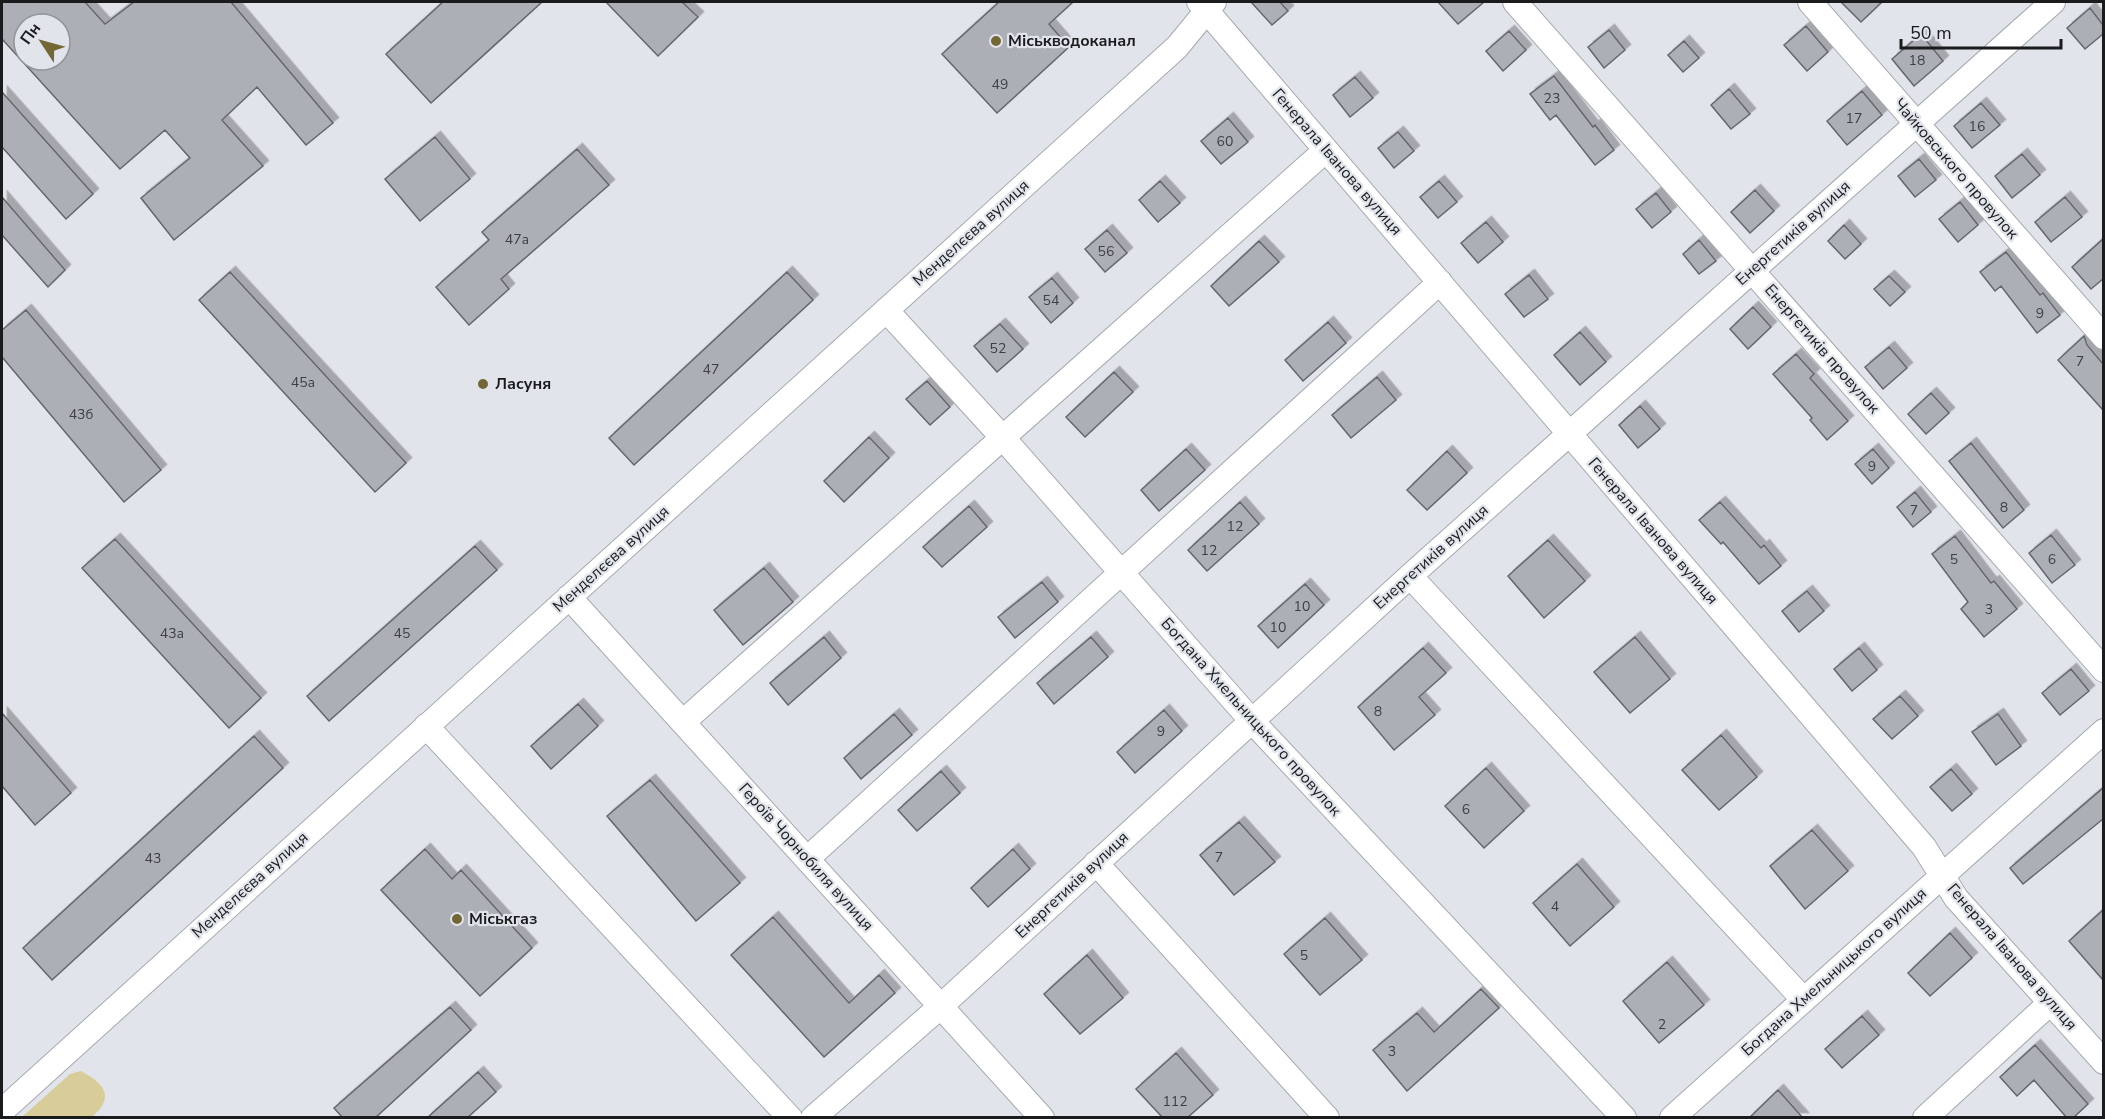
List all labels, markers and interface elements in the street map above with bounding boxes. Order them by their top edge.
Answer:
north arrow [12,12,72,72]
scale bar [1901,12,2062,50]
text: Пн [15,18,46,49]
text: 50 m [1910,21,1952,45]
place label: Міськводоканал [1008,30,1136,52]
marker: Міськводоканал [989,34,1003,48]
house number: 18 [1909,51,1925,70]
house number: 49 [992,75,1008,94]
street label: Генерала Іванова вулиця [1267,84,1407,240]
house number: 23 [1544,89,1560,108]
street label: Чайковського провулок [1889,94,2024,245]
house number: 17 [1846,109,1862,128]
house number: 16 [1969,117,1985,136]
house number: 60 [1217,132,1233,151]
street label: Менделєєва вулиця [908,175,1034,291]
street label: Енергетиків вулиця [1731,175,1855,291]
house number: 47а [505,230,529,249]
house number: 56 [1098,242,1114,261]
street label: Енергетиків провулок [1759,279,1885,419]
house number: 54 [1043,291,1059,310]
house number: 9 [2036,304,2044,323]
house number: 52 [990,339,1006,358]
house number: 7 [2076,352,2084,371]
house number: 47 [703,360,719,379]
house number: 45а [291,373,315,392]
place label: Ласуня [495,373,551,395]
marker: Ласуня [476,377,490,391]
house number: 43б [69,405,93,424]
street label: Генерала Іванова вулиця [1583,453,1723,609]
house number: 9 [1868,457,1876,476]
house number: 8 [2000,498,2008,517]
street label: Енергетиків вулиця [1369,499,1493,615]
street label: Менделєєва вулиця [548,501,674,617]
house number: 7 [1910,501,1918,520]
house number: 12 [1227,517,1243,536]
house number: 12 [1201,541,1217,560]
house number: 5 [1950,550,1958,569]
house number: 6 [2048,550,2056,569]
house number: 10 [1294,597,1310,616]
house number: 3 [1985,600,1993,619]
street label: Богдана Хмельницького провулок [1156,613,1347,821]
house number: 10 [1270,618,1286,637]
house number: 43а [160,624,184,643]
house number: 45 [394,624,410,643]
house number: 8 [1374,702,1382,721]
house number: 9 [1157,722,1165,741]
street label: Героїв Чорнобиля вулиця [734,778,878,936]
house number: 6 [1462,800,1470,819]
street label: Менделєєва вулиця [187,827,313,943]
street label: Енергетиків вулиця [1011,827,1133,943]
house number: 7 [1215,848,1223,867]
house number: 43 [145,849,161,868]
street label: Генерала Іванова вулиця [1942,879,2082,1035]
street label: Богдана Хмельницького вулиця [1737,883,1931,1061]
house number: 4 [1551,897,1559,916]
place label: Міськгаз [469,908,537,930]
marker: Міськгаз [450,912,464,926]
house number: 5 [1300,946,1308,965]
house number: 2 [1658,1015,1666,1034]
house number: 3 [1388,1042,1396,1061]
house number: 112 [1162,1092,1188,1111]

